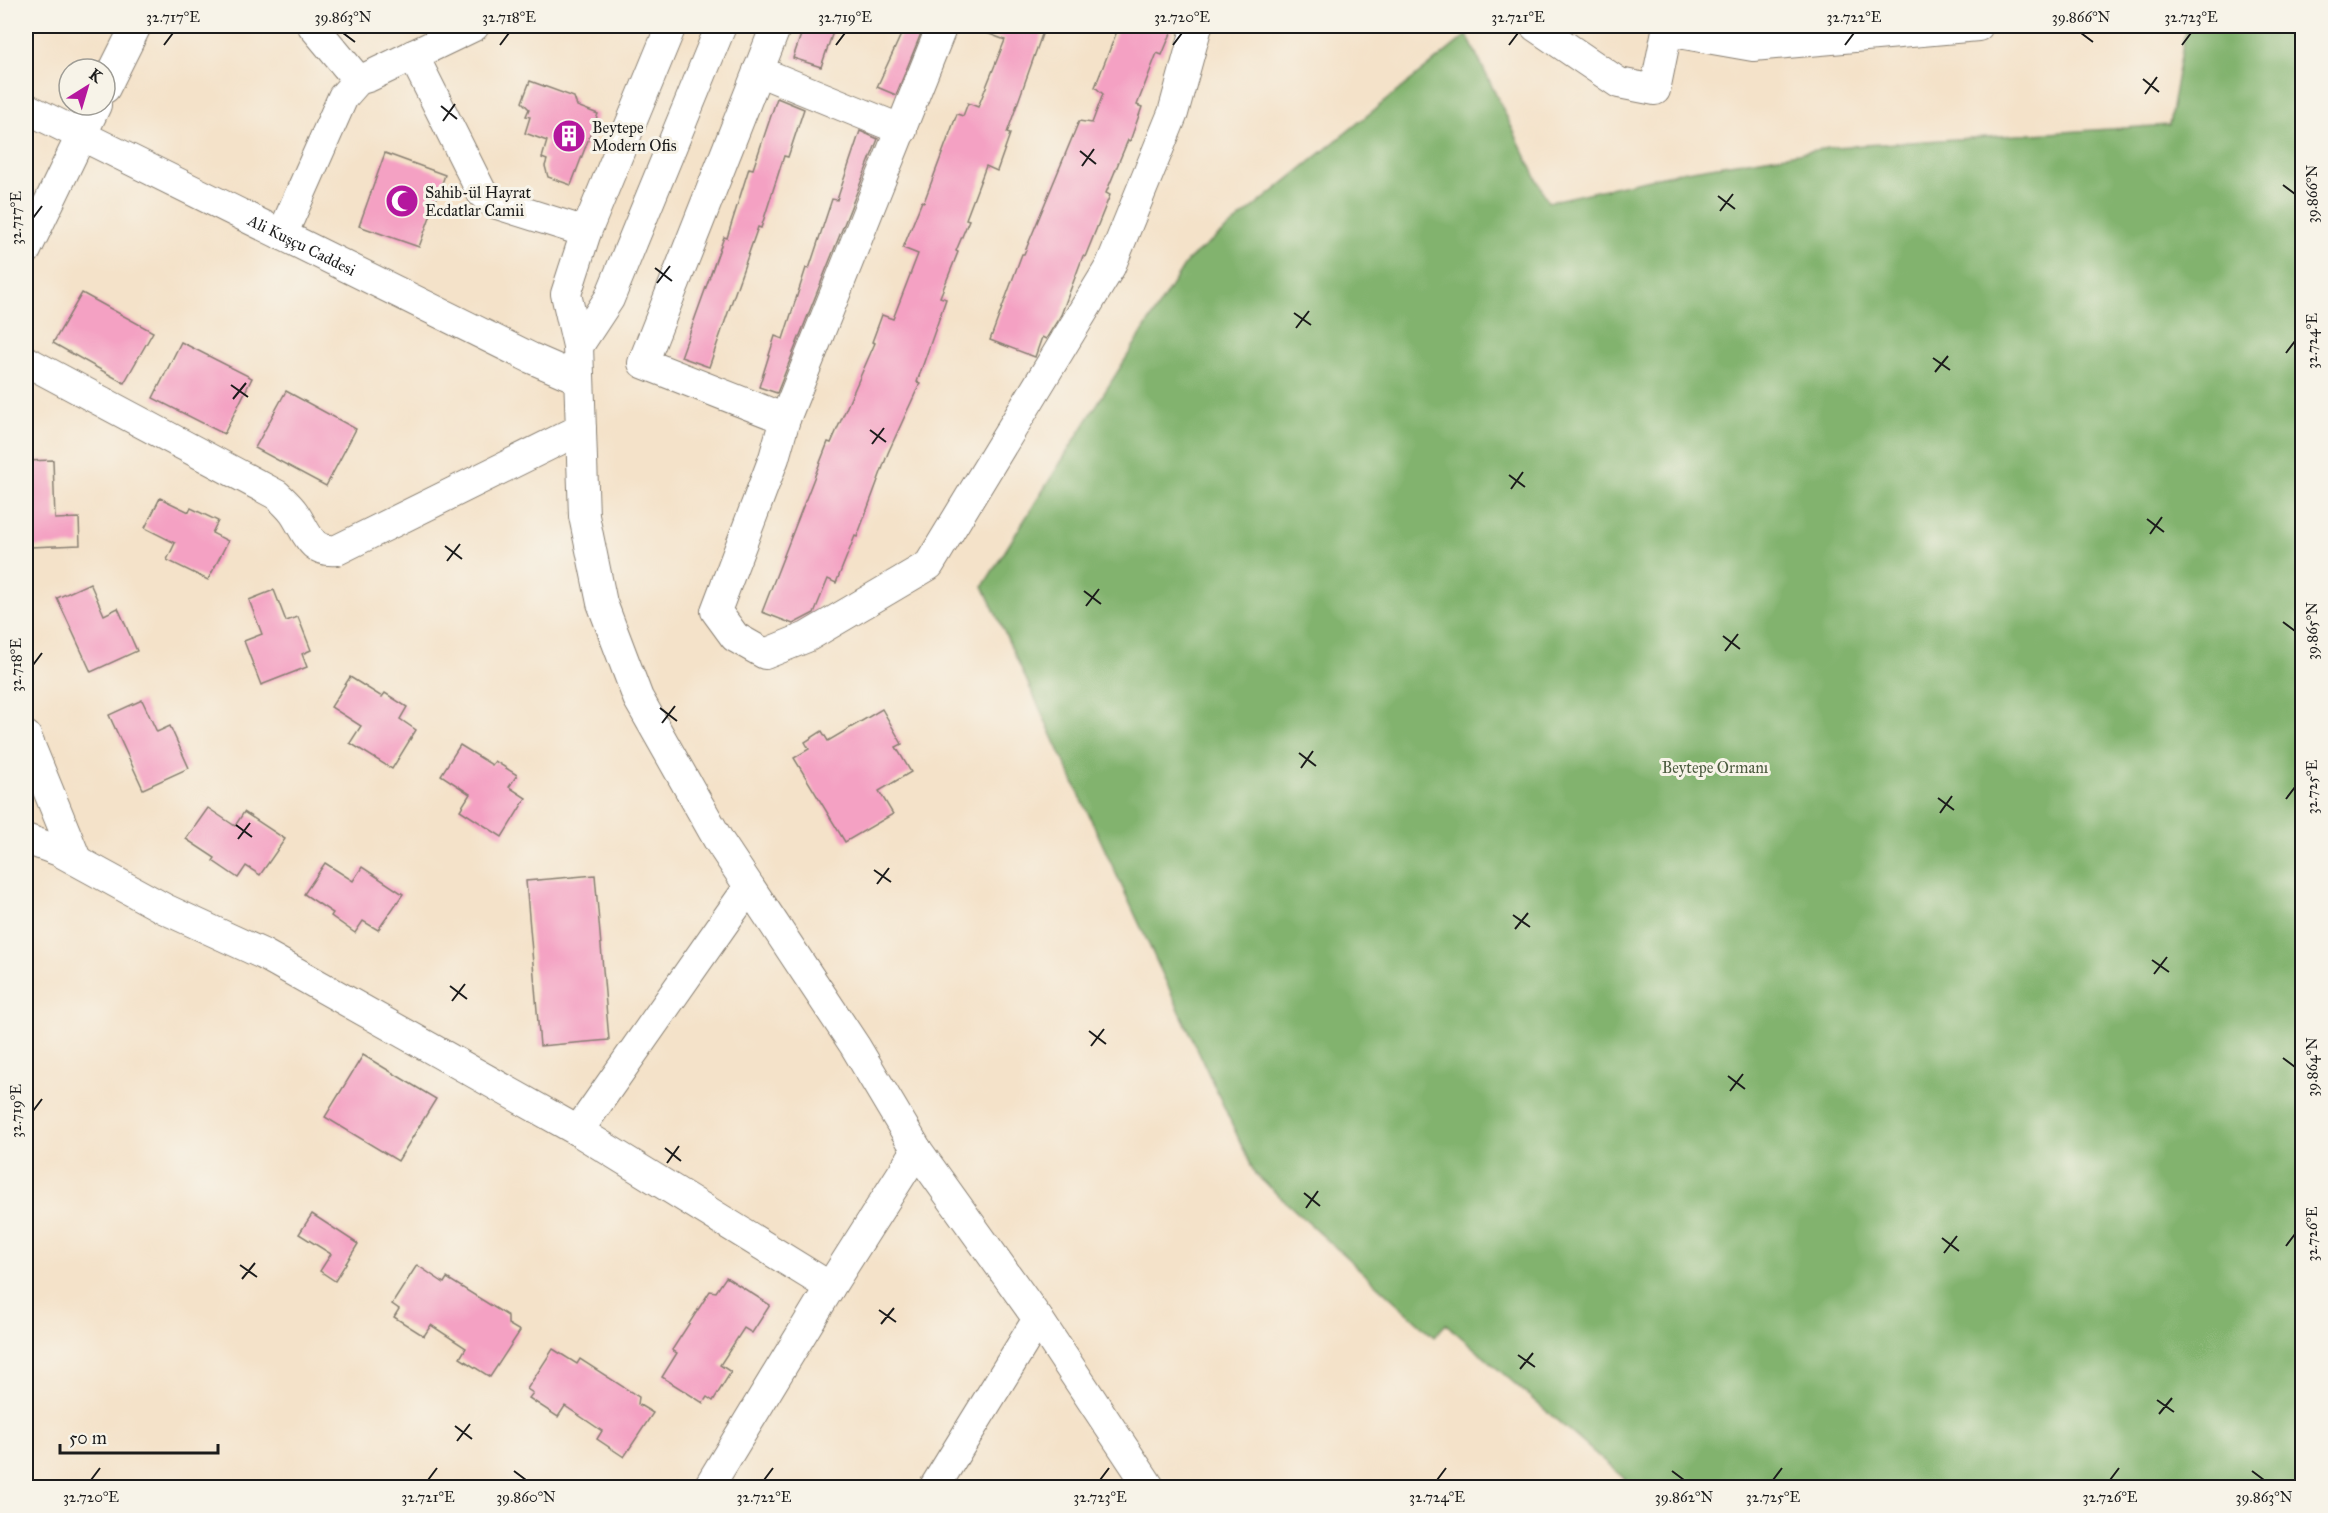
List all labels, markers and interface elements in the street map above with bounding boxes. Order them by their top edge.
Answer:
text: 32.717°E [146,8,200,26]
text: 39.863°N [315,8,372,26]
text: 32.718°E [482,8,536,26]
text: 32.719°E [818,8,872,26]
text: 32.720°E [1154,8,1210,26]
text: 32.721°E [1491,8,1545,26]
text: 32.722°E [1827,8,1882,26]
text: 39.866°N [2052,8,2111,26]
text: 32.723°E [2164,8,2218,26]
north arrow [57,57,117,117]
text: K [85,64,106,87]
building icon: Beytepe Modern Ofis [551,118,587,154]
place label: Beytepe Modern Ofis [592,118,677,155]
text: 39.866°N [2303,164,2321,223]
mosque icon: Sahib-ül Hayrat Ecdatlar Camii [384,183,420,219]
place label: Sahib-ül Hayrat Ecdatlar Camii [425,183,531,220]
text: 32.717°E [7,191,25,245]
street label: Ali Kuşçu Caddesi [244,210,359,280]
text: 32.724°E [2303,313,2321,369]
text: 39.865°N [2303,602,2321,660]
text: 32.718°E [7,638,25,692]
park label: Beytepe Ormanı [1662,758,1769,777]
text: 32.725°E [2303,760,2321,814]
text: 39.864°N [2303,1037,2321,1097]
text: 32.719°E [7,1084,25,1138]
text: 32.726°E [2303,1206,2321,1262]
scale bar [60,1417,218,1455]
text: 50 m [69,1427,107,1449]
text: 32.720°E [63,1488,119,1506]
text: 32.721°E [401,1488,455,1506]
text: 39.860°N [496,1488,556,1506]
text: 32.722°E [737,1488,792,1506]
text: 32.723°E [1073,1488,1127,1506]
text: 32.724°E [1409,1488,1465,1506]
text: 39.862°N [1655,1488,1713,1506]
text: 32.725°E [1746,1488,1800,1506]
text: 32.726°E [2082,1488,2138,1506]
text: 39.863°N [2236,1488,2293,1506]

